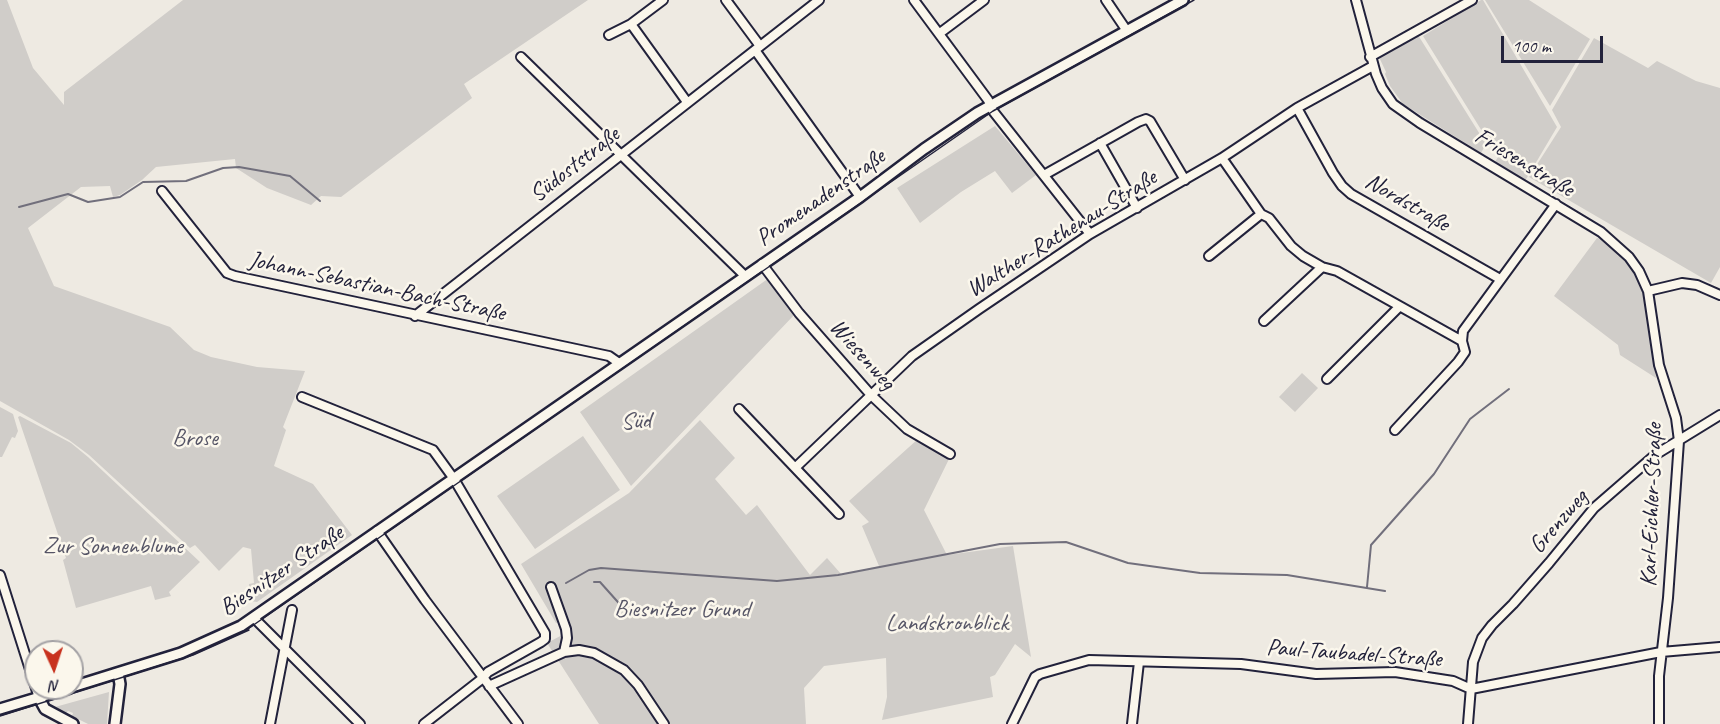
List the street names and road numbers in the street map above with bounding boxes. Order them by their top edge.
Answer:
street label: Südoststraße [524,121,626,209]
street label: Friesenstraße [1469,122,1579,204]
street label: Promenadenstraße [751,143,891,253]
street label: Walther-Rathenau-Straße [962,164,1162,304]
street label: Nordstraße [1360,167,1454,239]
street label: Johann-Sebastian-Bach-Straße [246,246,508,328]
street label: Wiesenweg [823,313,901,397]
street label: Karl-Eichler-Straße [1635,423,1669,587]
street label: Grenzweg [1523,484,1595,560]
street label: Biesnitzer Straße [215,519,349,623]
street label: Paul-Taubadel-Straße [1265,634,1443,674]

